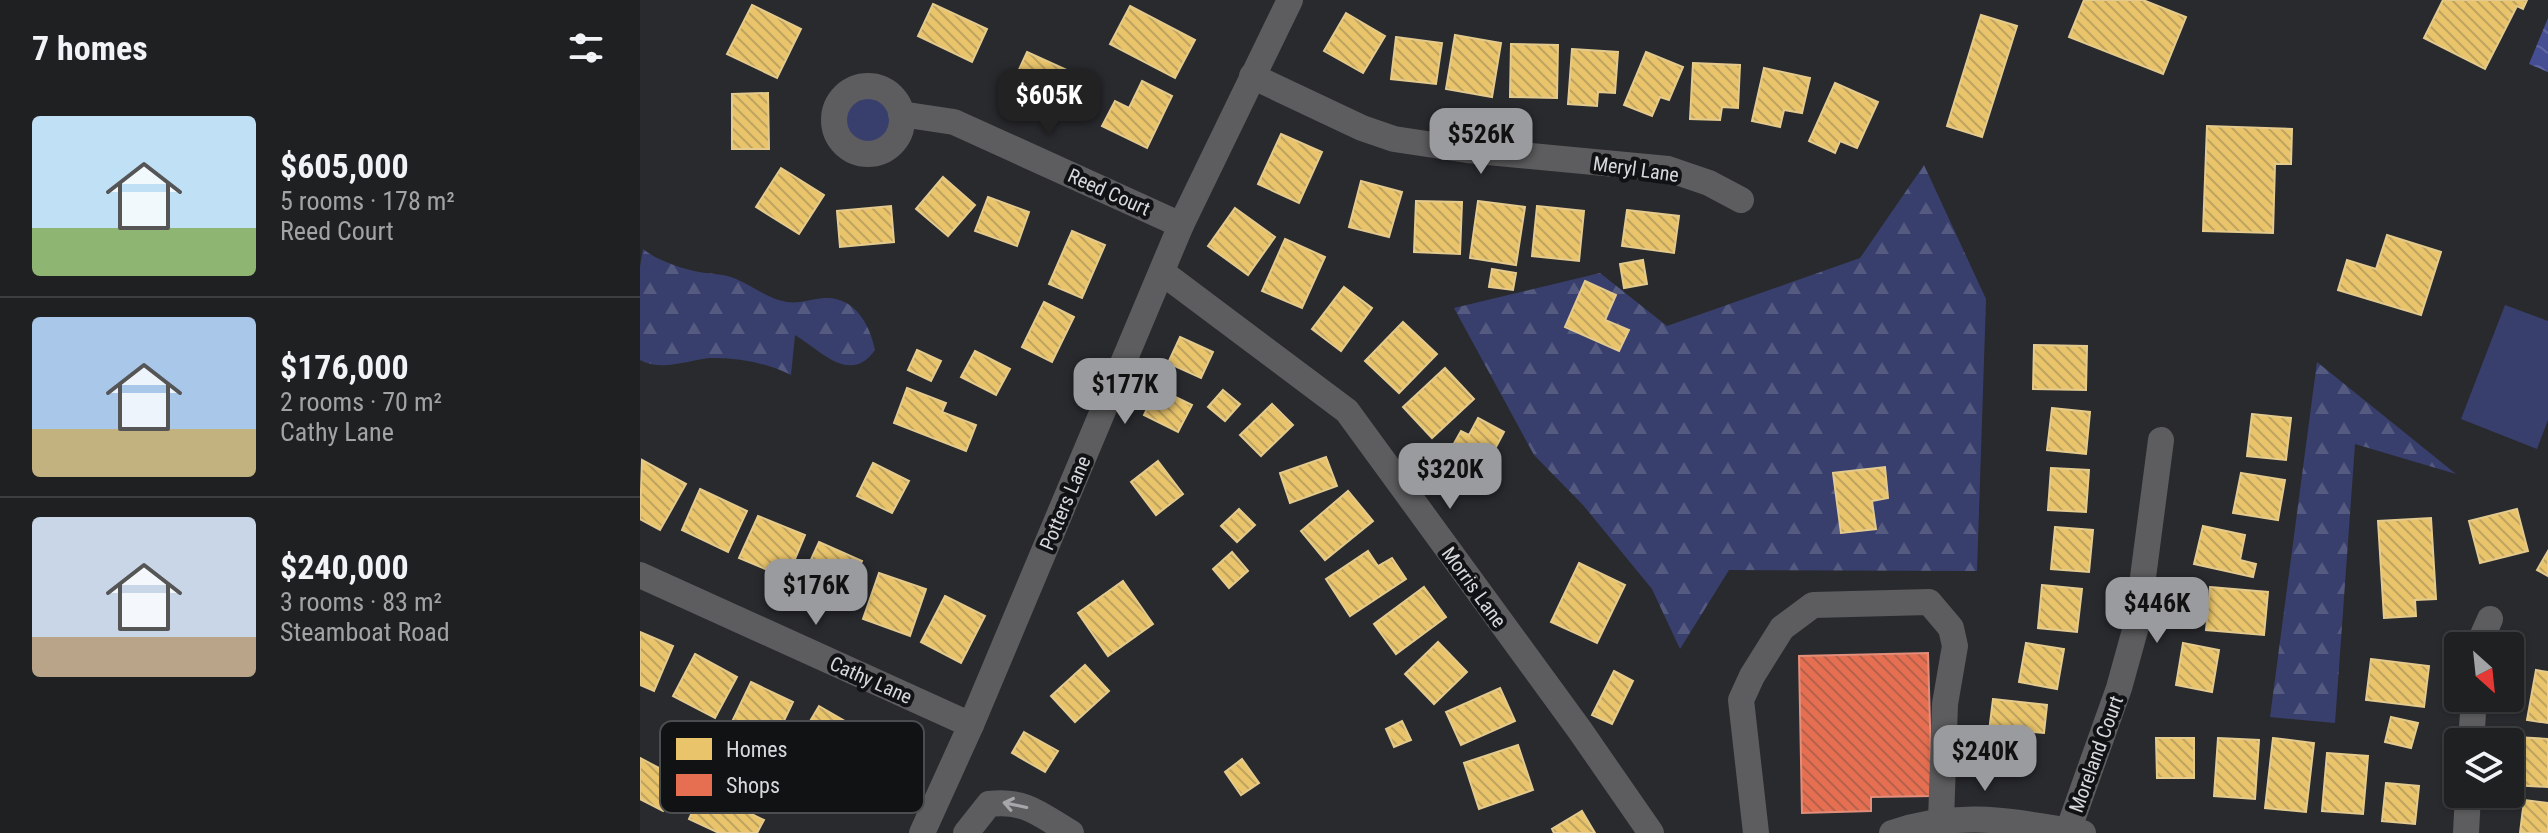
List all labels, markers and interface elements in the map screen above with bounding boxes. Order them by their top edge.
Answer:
icon: filters [564,26,608,70]
text: 7 homes [32,28,148,68]
pin: $605K [993,69,1105,137]
text: $605K [1016,80,1082,110]
pin: $526K [1425,108,1537,176]
text: $526K [1448,119,1514,149]
text: $605,000 [280,146,409,186]
icon: home [96,148,192,244]
street label: Meryl Lane [1592,151,1680,187]
street label: Reed Court [1064,163,1154,221]
text: 5 rooms · 178 m² [280,186,455,216]
text: Reed Court [280,216,394,246]
text: $176,000 [280,347,409,387]
icon: home [96,349,192,445]
pin: $177K [1069,358,1181,426]
text: $177K [1092,369,1158,399]
text: 2 rooms · 70 m² [280,387,442,417]
text: Cathy Lane [280,417,394,447]
pin: $320K [1394,443,1506,511]
street label: Potters Lane [1034,452,1096,554]
text: $320K [1417,454,1483,484]
street label: Morris Lane [1437,542,1511,632]
text: $240,000 [280,547,409,587]
icon: home [96,549,192,645]
pin: $176K [760,559,872,627]
text: $176K [783,570,849,600]
pin: $446K [2101,577,2213,645]
text: 3 rooms · 83 m² [280,587,442,617]
text: $446K [2124,588,2190,618]
text: Steamboat Road [280,617,450,647]
north arrow [2444,632,2524,712]
map controls [2444,632,2524,808]
street label: Cathy Lane [826,651,916,709]
street label: Moreland Court [2064,692,2128,816]
legend [660,721,924,813]
pin: $240K [1929,725,2041,793]
button: layers [2444,728,2524,808]
text: $240K [1952,736,2018,766]
text: Homes [726,737,788,762]
text: Shops [726,773,780,798]
one-way arrow [1002,797,1028,812]

